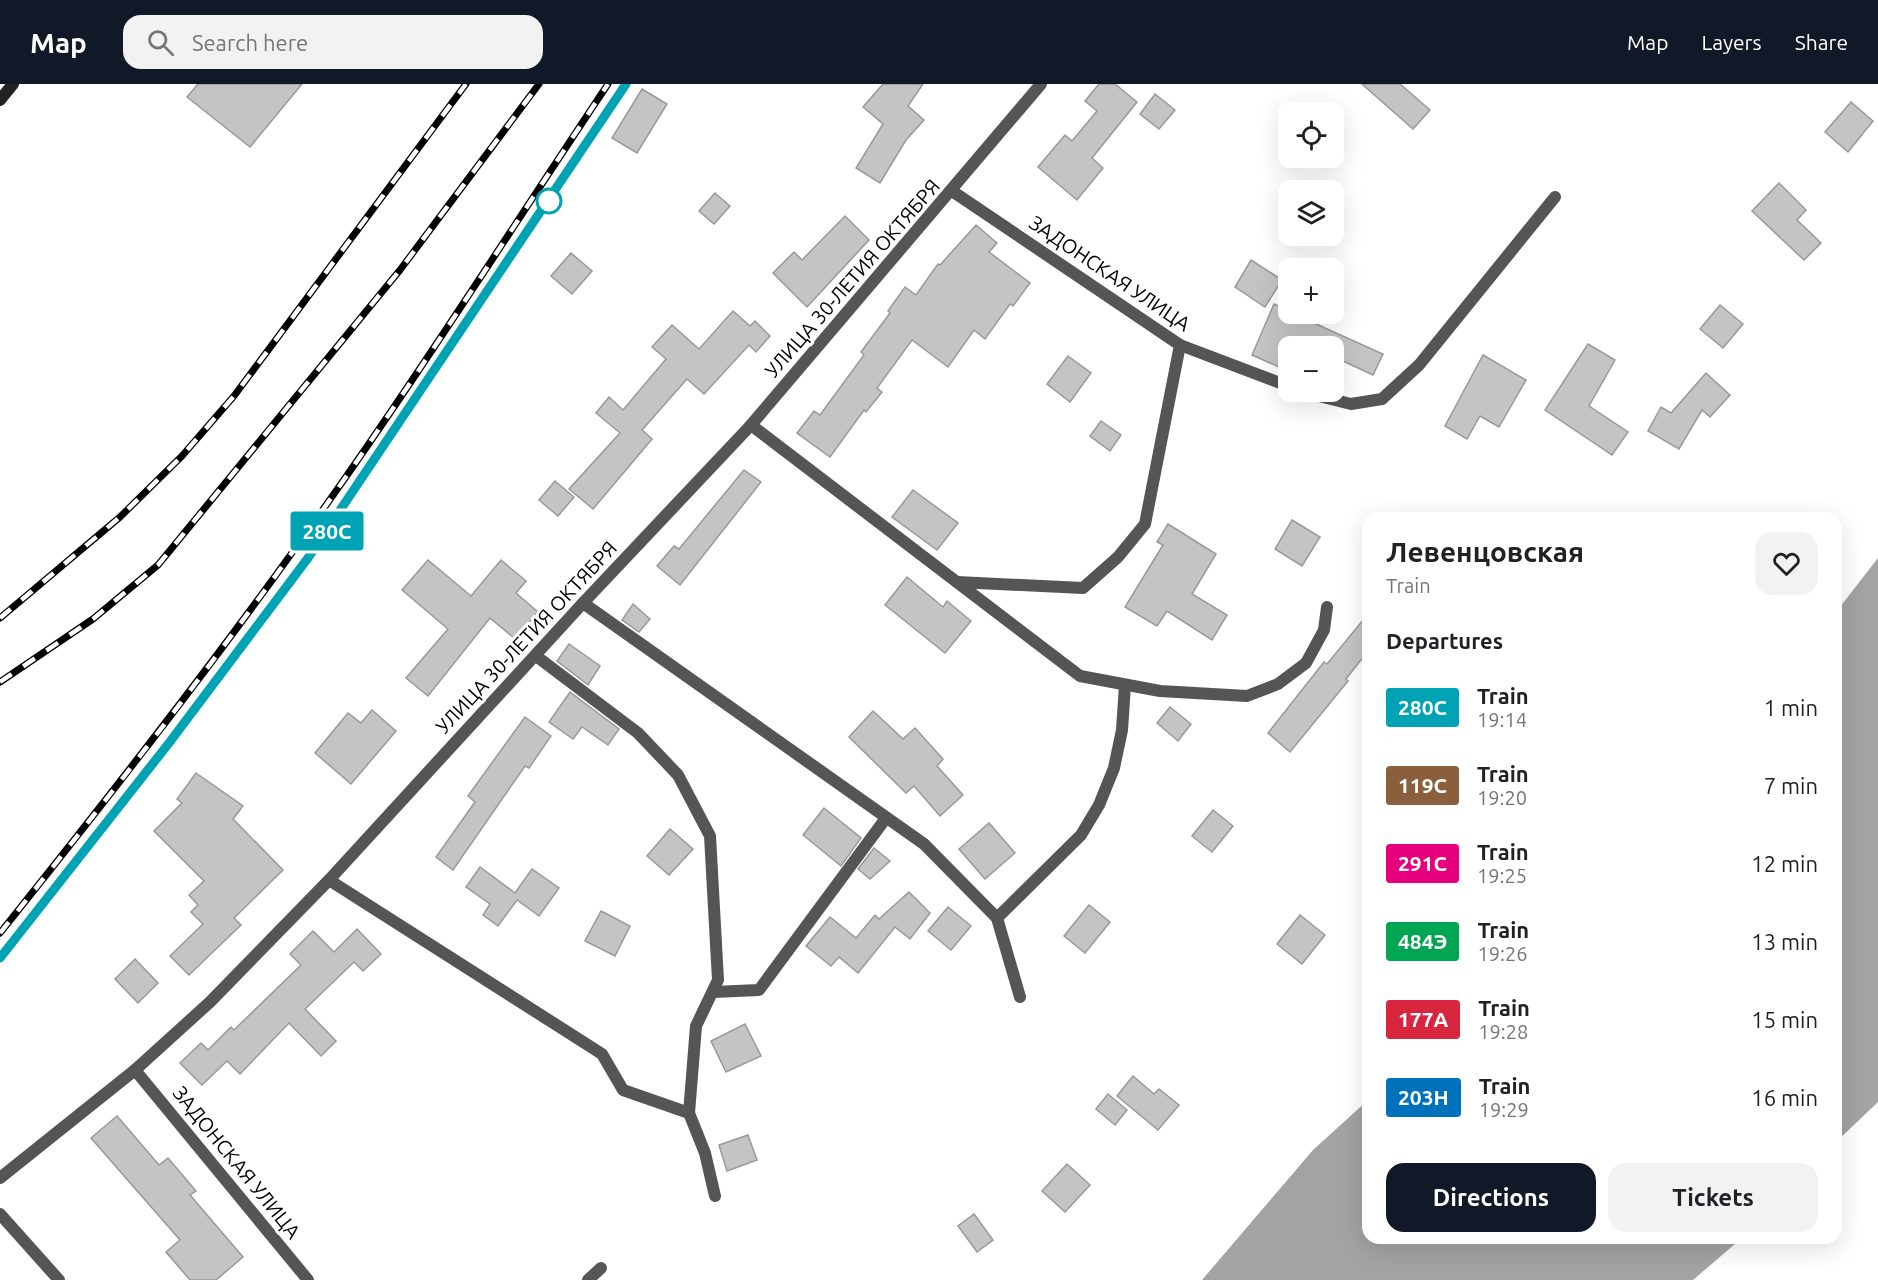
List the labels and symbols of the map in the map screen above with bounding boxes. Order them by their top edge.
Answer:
street label: УЛИЦА 30-ЛЕТИЯ ОКТЯБРЯ [760,174,944,382]
unlabelled marker [536,188,562,214]
street label: ЗАДОНСКАЯ УЛИЦА [1025,211,1195,335]
line badge: 280С [285,512,369,550]
street label: УЛИЦА 30-ЛЕТИЯ ОКТЯБРЯ [431,536,621,738]
street label: ЗАДОНСКАЯ УЛИЦА [169,1081,305,1243]

